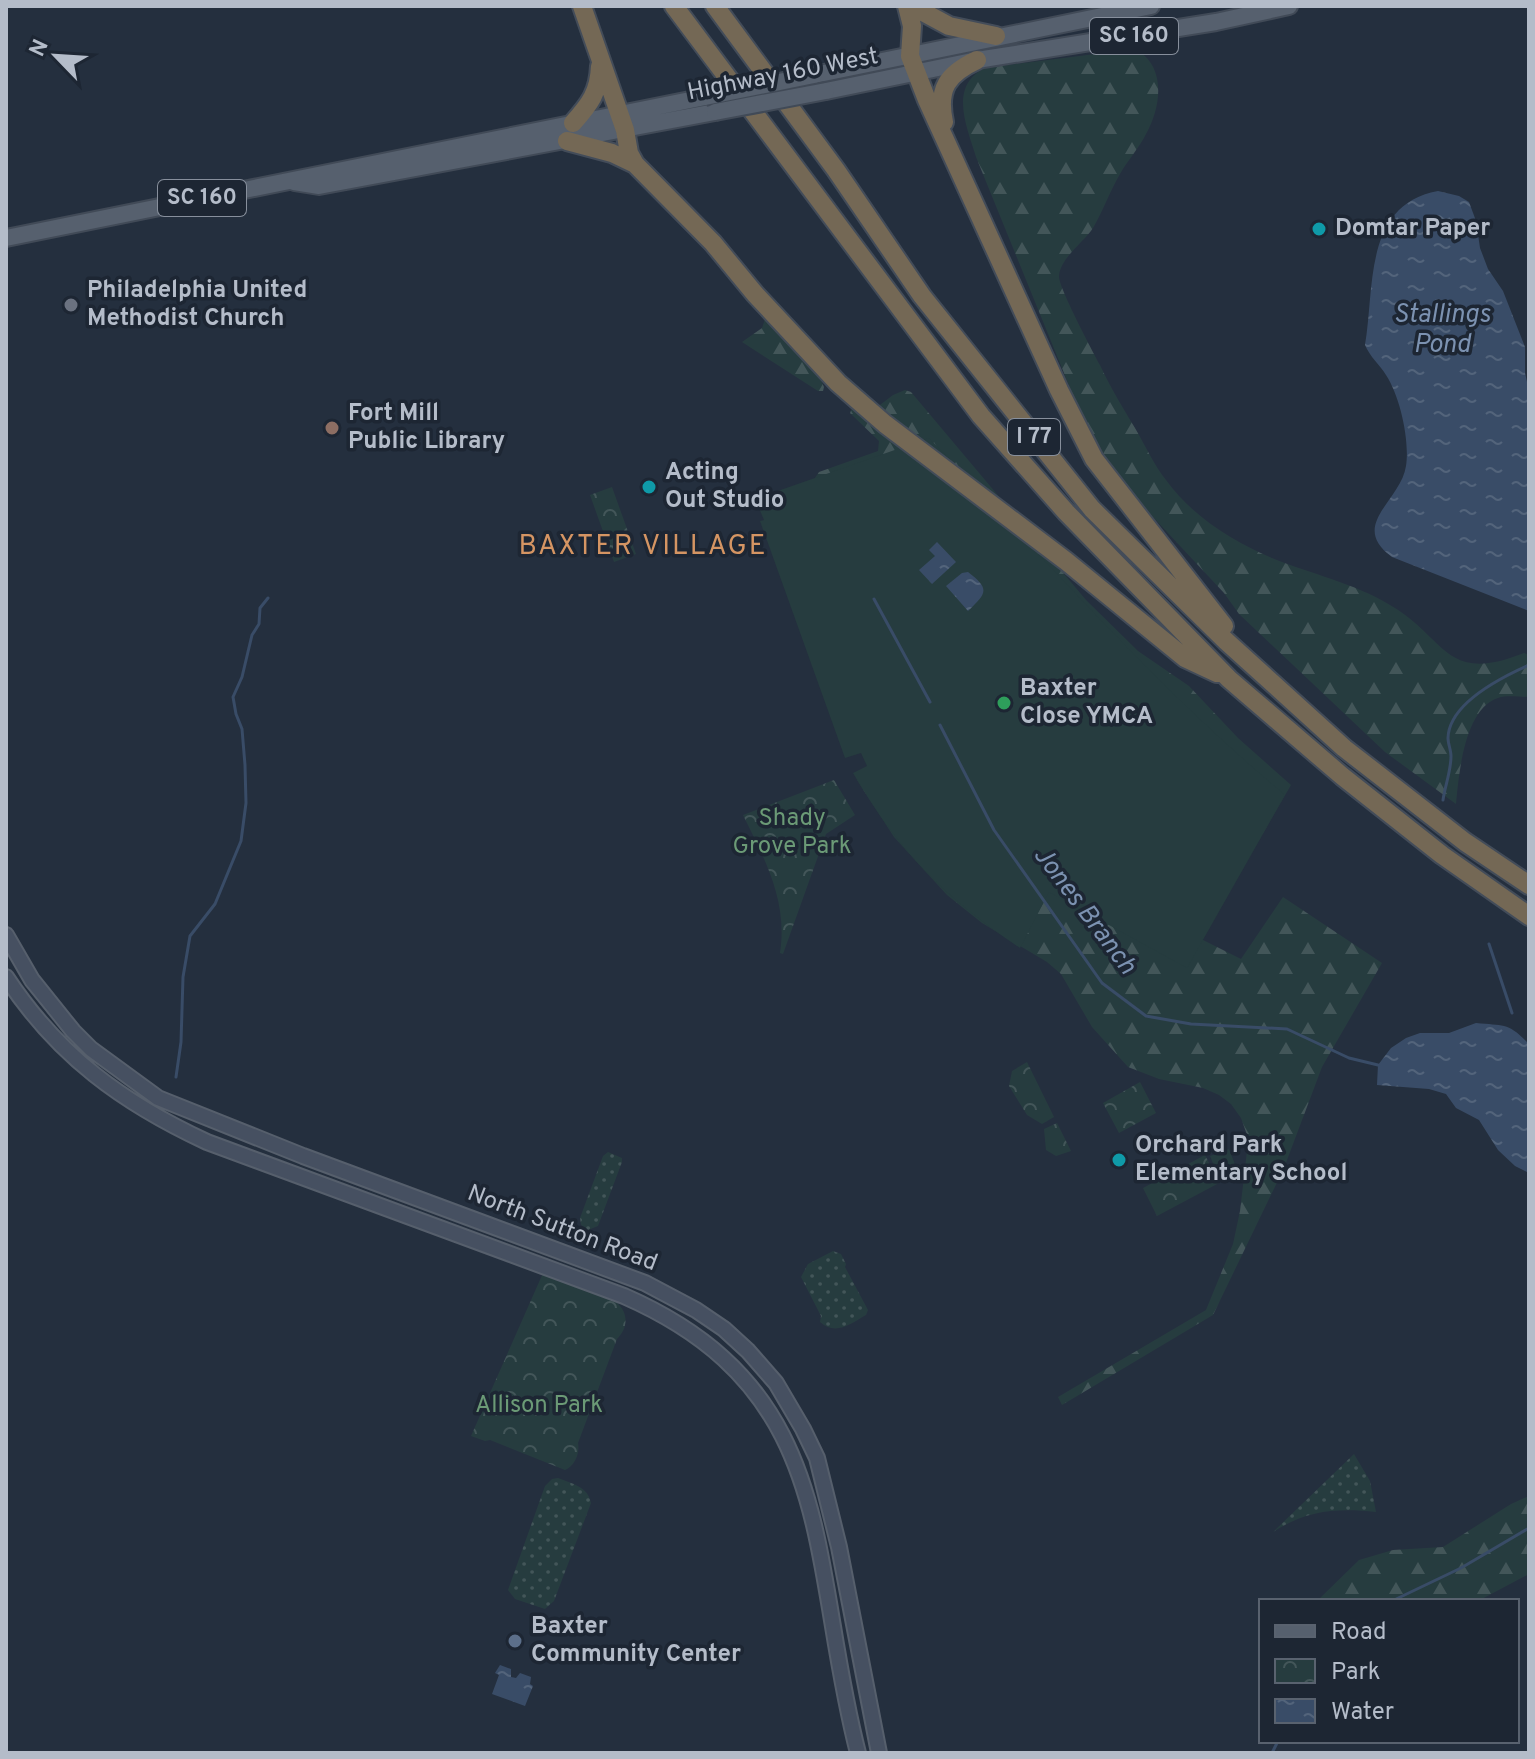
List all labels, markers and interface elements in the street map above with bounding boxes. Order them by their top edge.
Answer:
north arrow [16,16,96,96]
road number: SC 160 [1090,18,1178,54]
text: N [25,36,56,61]
street label: Highway 160 West [685,42,881,108]
road number: SC 160 [158,180,246,216]
place label: Domtar Paper [1335,214,1490,244]
marker: Domtar Paper [1310,220,1328,238]
place label: Philadelphia United Methodist Church [87,276,307,334]
marker: Philadelphia United Methodist Church [62,296,80,314]
water label: Stallings Pond [1394,299,1492,362]
place label: Fort Mill Public Library [348,399,505,457]
marker: Fort Mill Public Library [323,419,341,437]
road number: I 77 [1008,419,1060,455]
place label: Acting Out Studio [665,458,784,516]
marker: Acting Out Studio [640,478,658,496]
district label: BAXTER VILLAGE [518,529,768,565]
place label: Baxter Close YMCA [1020,674,1153,732]
marker: Baxter Close YMCA [995,694,1013,712]
park label: Shady Grove Park [733,804,851,862]
water label: Jones Branch [1025,840,1143,982]
place label: Orchard Park Elementary School [1135,1131,1347,1189]
marker: Orchard Park Elementary School [1110,1151,1128,1169]
street label: North Sutton Road [463,1179,661,1279]
park label: Allison Park [475,1391,603,1421]
legend [1259,1599,1519,1743]
place label: Baxter Community Center [531,1612,741,1670]
text: Road [1331,1618,1387,1648]
marker: Baxter Community Center [506,1632,524,1650]
text: Park [1331,1658,1381,1688]
text: Water [1331,1698,1394,1728]

